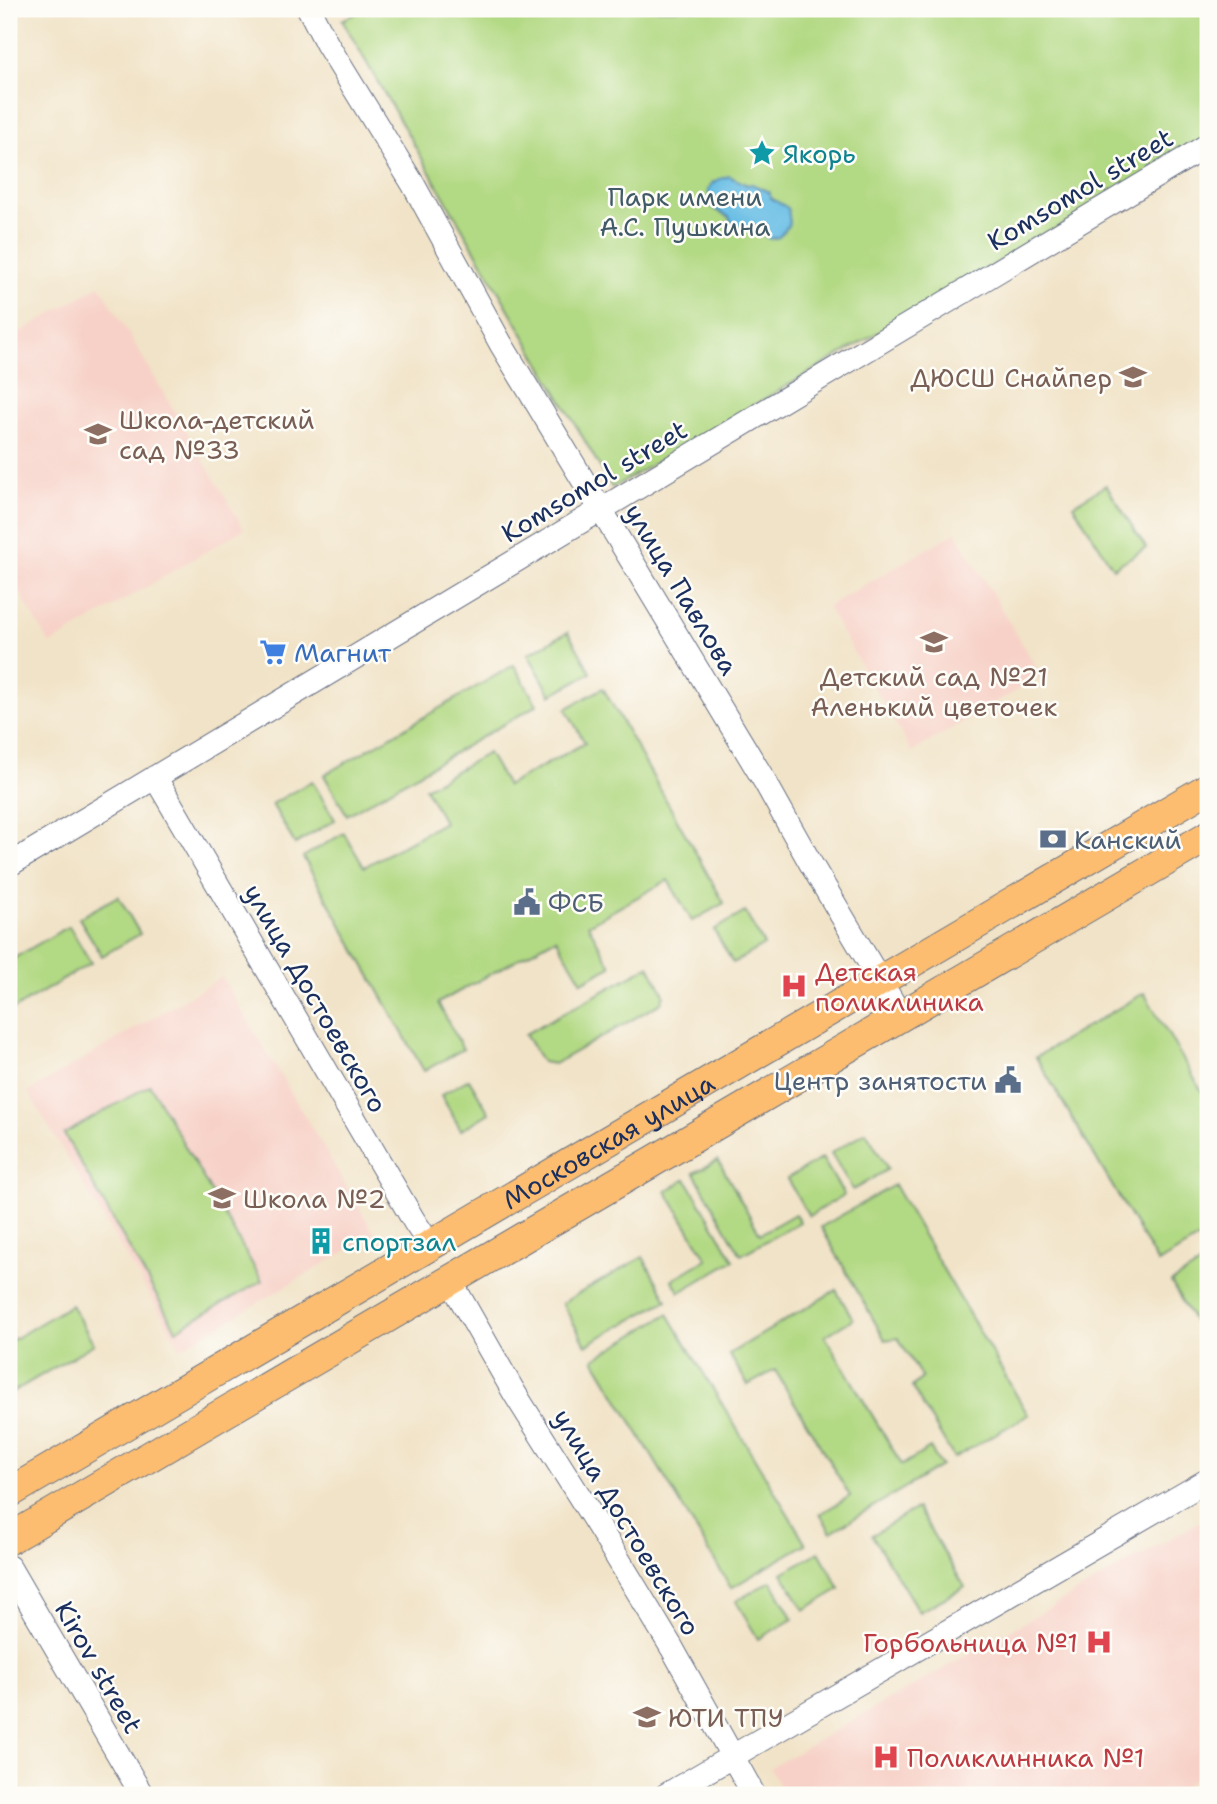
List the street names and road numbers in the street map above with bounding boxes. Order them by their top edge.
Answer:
street label: Komsomol street [981,120,1179,258]
street label: Komsomol street [495,412,693,550]
street label: улица Павлова [617,497,747,681]
street label: улица Достоевского [236,877,396,1119]
street label: Московская улица [496,1065,721,1217]
street label: улица Достоевского [545,1402,709,1642]
street label: Kirov street [47,1594,151,1740]

